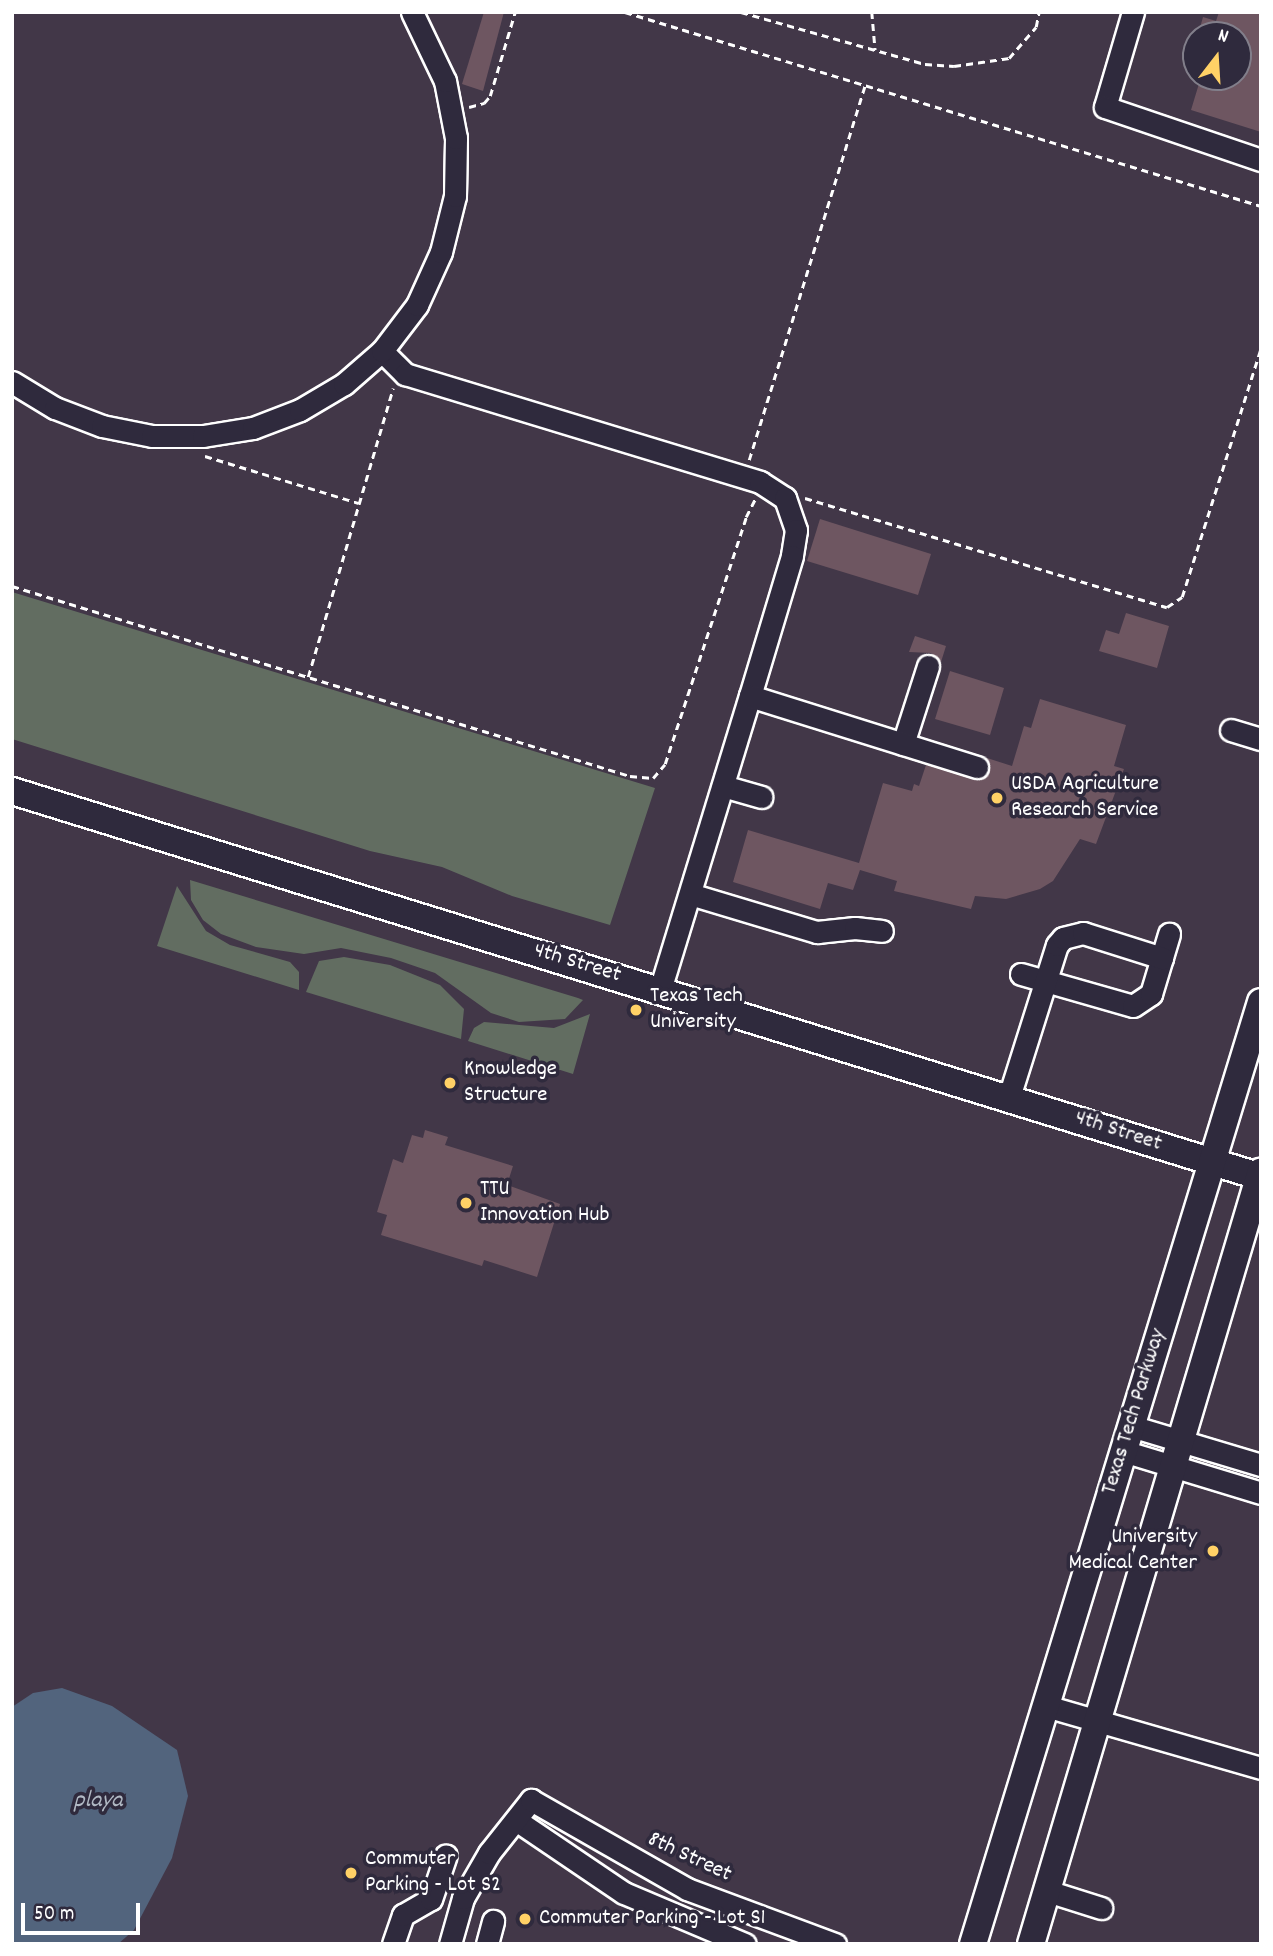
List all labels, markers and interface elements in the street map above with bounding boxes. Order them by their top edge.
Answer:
north arrow [1182,21,1252,91]
text: N [1214,23,1231,52]
place label: USDA Agriculture Research Service [1011,771,1159,825]
marker: USDA Agriculture Research Service [989,790,1005,806]
street label: 4th Street [530,938,624,990]
place label: Texas Tech University [650,983,743,1037]
marker: Texas Tech University [628,1002,644,1018]
place label: Knowledge Structure [464,1056,557,1110]
marker: Knowledge Structure [442,1075,458,1091]
street label: 4th Street [1071,1105,1165,1159]
place label: TTU Innovation Hub [480,1176,609,1230]
marker: TTU Innovation Hub [458,1195,474,1211]
street label: Texas Tech Parkway [1097,1326,1173,1498]
place label: University Medical Center [1068,1524,1197,1578]
marker: University Medical Center [1203,1541,1223,1561]
water label: playa [73,1788,123,1816]
street label: 8th Street [643,1827,735,1889]
place label: Commuter Parking - Lot S2 [365,1846,501,1900]
marker: Commuter Parking - Lot S2 [343,1865,359,1881]
scale bar [24,1890,144,1934]
text: 50 m [34,1900,74,1930]
place label: Commuter Parking - Lot S1 [539,1905,766,1933]
marker: Commuter Parking - Lot S1 [517,1911,533,1927]

